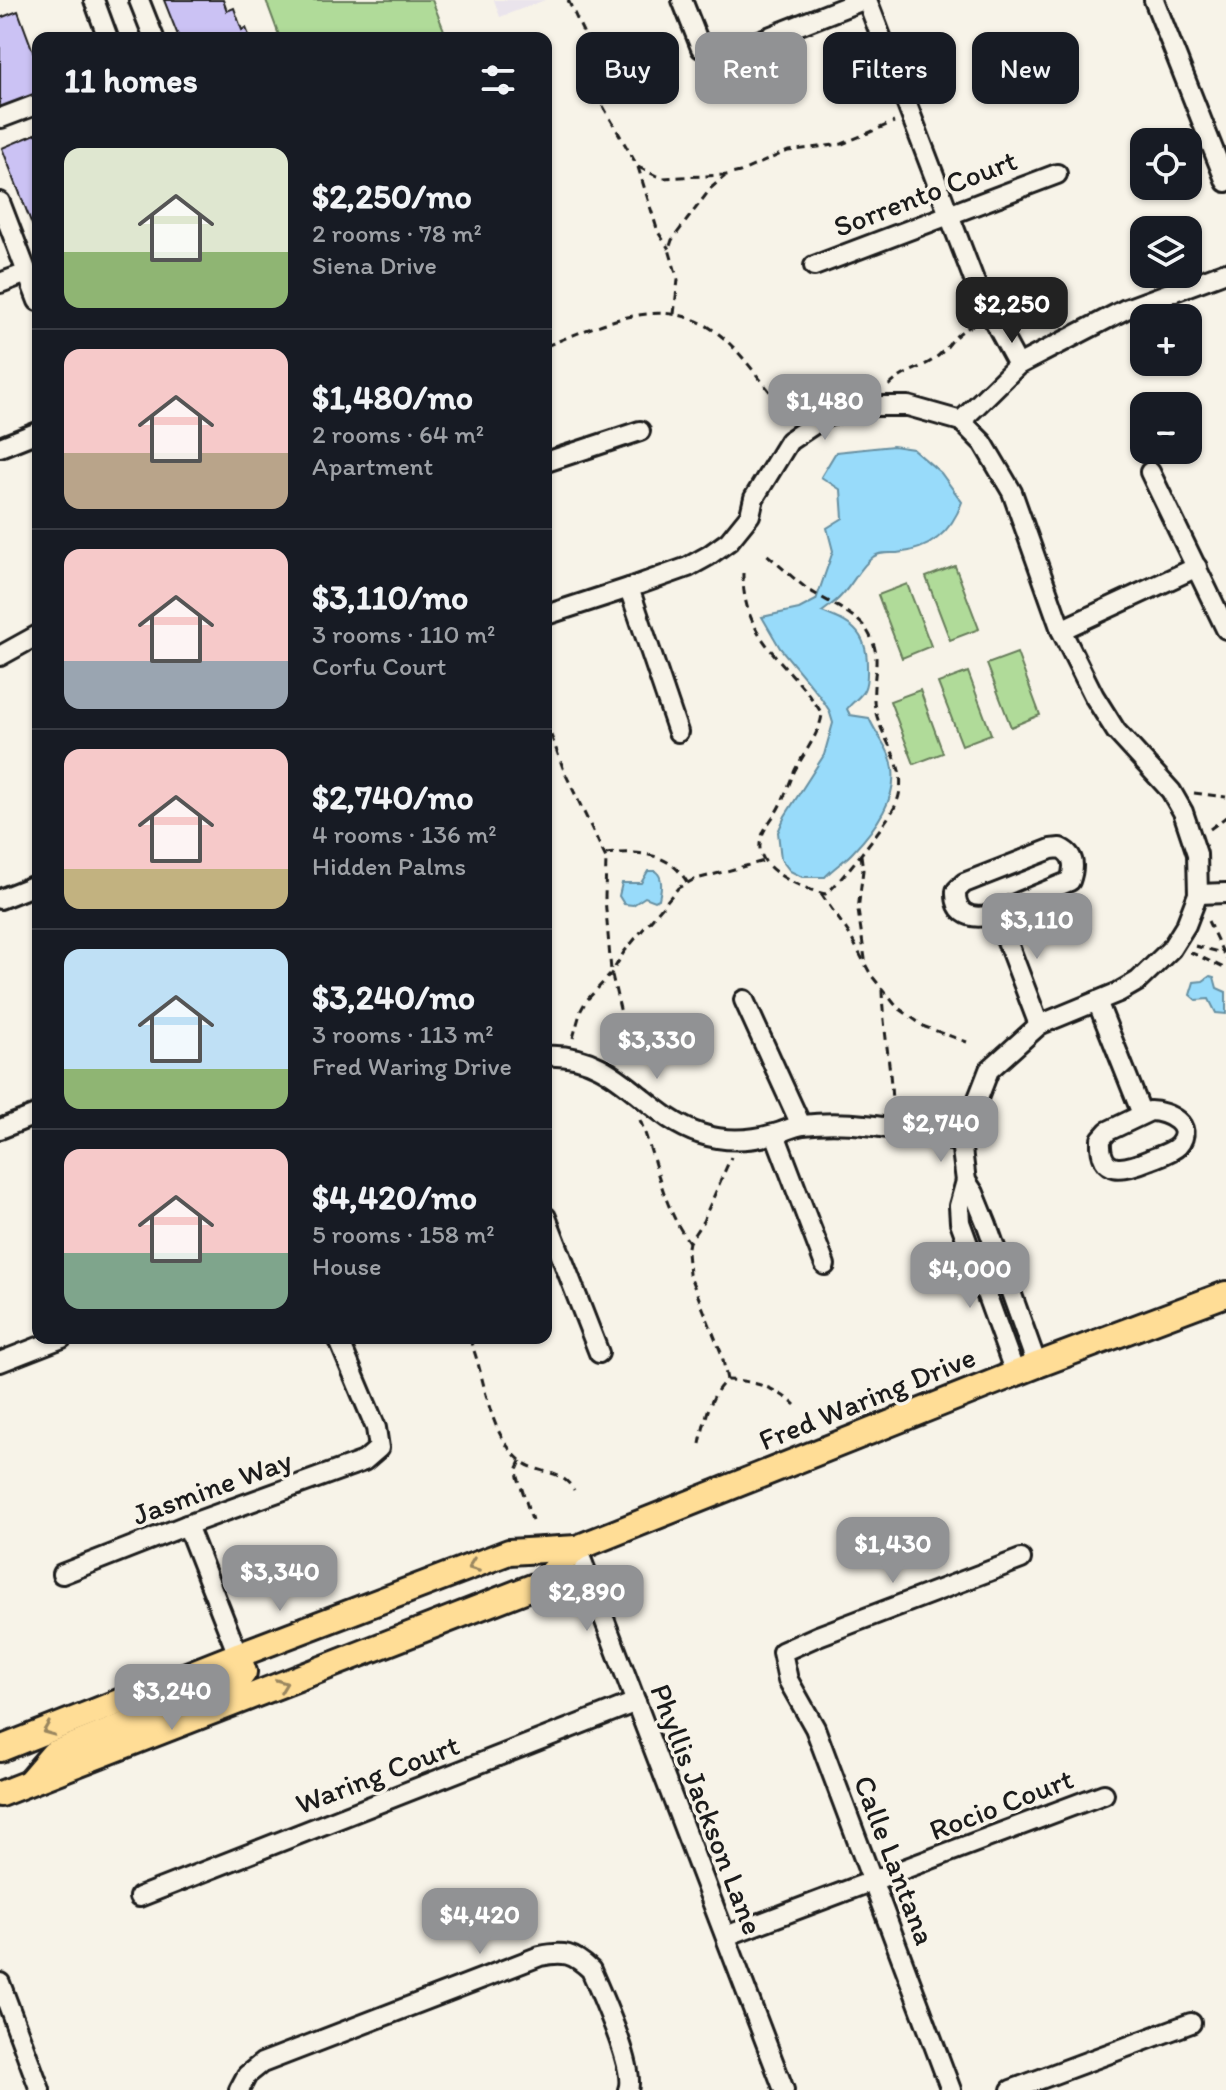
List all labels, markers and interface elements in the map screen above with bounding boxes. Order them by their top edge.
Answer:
chip: Buy [576,32,679,104]
chip: Rent [695,32,807,104]
chip: Filters [823,32,956,104]
chip: New [972,32,1079,104]
icon: filters [476,58,520,102]
text: 11 homes [64,60,198,101]
map controls [1130,128,1202,464]
button: locate [1130,128,1202,200]
street label: Sorrento Court [828,141,1022,245]
text: $2,250/mo [312,176,472,217]
icon: home [128,180,224,276]
button: layers [1130,216,1202,288]
text: 2 rooms · 78 m² [312,217,482,249]
text: Siena Drive [312,249,437,281]
pin: $2,250 [947,277,1077,345]
text: $2,250 [974,287,1050,319]
button: + [1130,304,1202,376]
pin: $1,480 [760,374,890,442]
text: $1,480/mo [312,377,473,418]
icon: home [128,381,224,477]
text: $1,480 [786,384,864,416]
button: − [1130,392,1202,464]
text: 2 rooms · 64 m² [312,418,484,450]
text: Apartment [312,450,433,482]
text: $3,110/mo [312,577,468,618]
icon: home [128,581,224,677]
text: 3 rooms · 110 m² [312,618,495,650]
text: Corfu Court [312,650,447,682]
text: $2,740/mo [312,777,474,818]
icon: home [128,781,224,877]
text: 4 rooms · 136 m² [312,818,497,850]
text: Hidden Palms [312,850,466,882]
pin: $3,110 [972,893,1102,961]
text: $3,110 [1000,903,1074,935]
text: $3,240/mo [312,977,475,1018]
icon: home [128,981,224,1077]
pin: $3,330 [592,1013,722,1081]
text: 3 rooms · 113 m² [312,1018,494,1050]
text: $3,330 [618,1023,696,1055]
text: Fred Waring Drive [312,1050,512,1082]
pin: $2,740 [876,1096,1006,1164]
text: $2,740 [902,1106,980,1138]
text: $4,420/mo [312,1177,477,1218]
icon: home [128,1181,224,1277]
text: 5 rooms · 158 m² [312,1218,495,1250]
pin: $4,000 [905,1242,1035,1310]
text: House [312,1250,382,1282]
text: $4,000 [928,1252,1012,1284]
street label: Fred Waring Drive [753,1338,981,1458]
street label: Jasmine Way [127,1441,297,1533]
pin: $1,430 [828,1517,958,1585]
text: $1,430 [854,1527,932,1559]
pin: $3,340 [215,1545,345,1613]
text: $3,340 [240,1555,320,1587]
one-way arrow [467,1556,481,1573]
pin: $2,890 [522,1565,652,1633]
text: $2,890 [549,1575,625,1607]
pin: $3,240 [107,1664,237,1732]
text: $3,240 [133,1674,211,1706]
one-way arrow [274,1678,288,1695]
street label: Phyllis Jackson Lane [642,1678,772,1940]
one-way arrow [42,1720,56,1737]
street label: Waring Court [290,1726,464,1822]
street label: Rocio Court [924,1760,1078,1848]
street label: Calle Lantana [846,1770,944,1950]
pin: $4,420 [415,1888,545,1956]
text: $4,420 [440,1898,520,1930]

